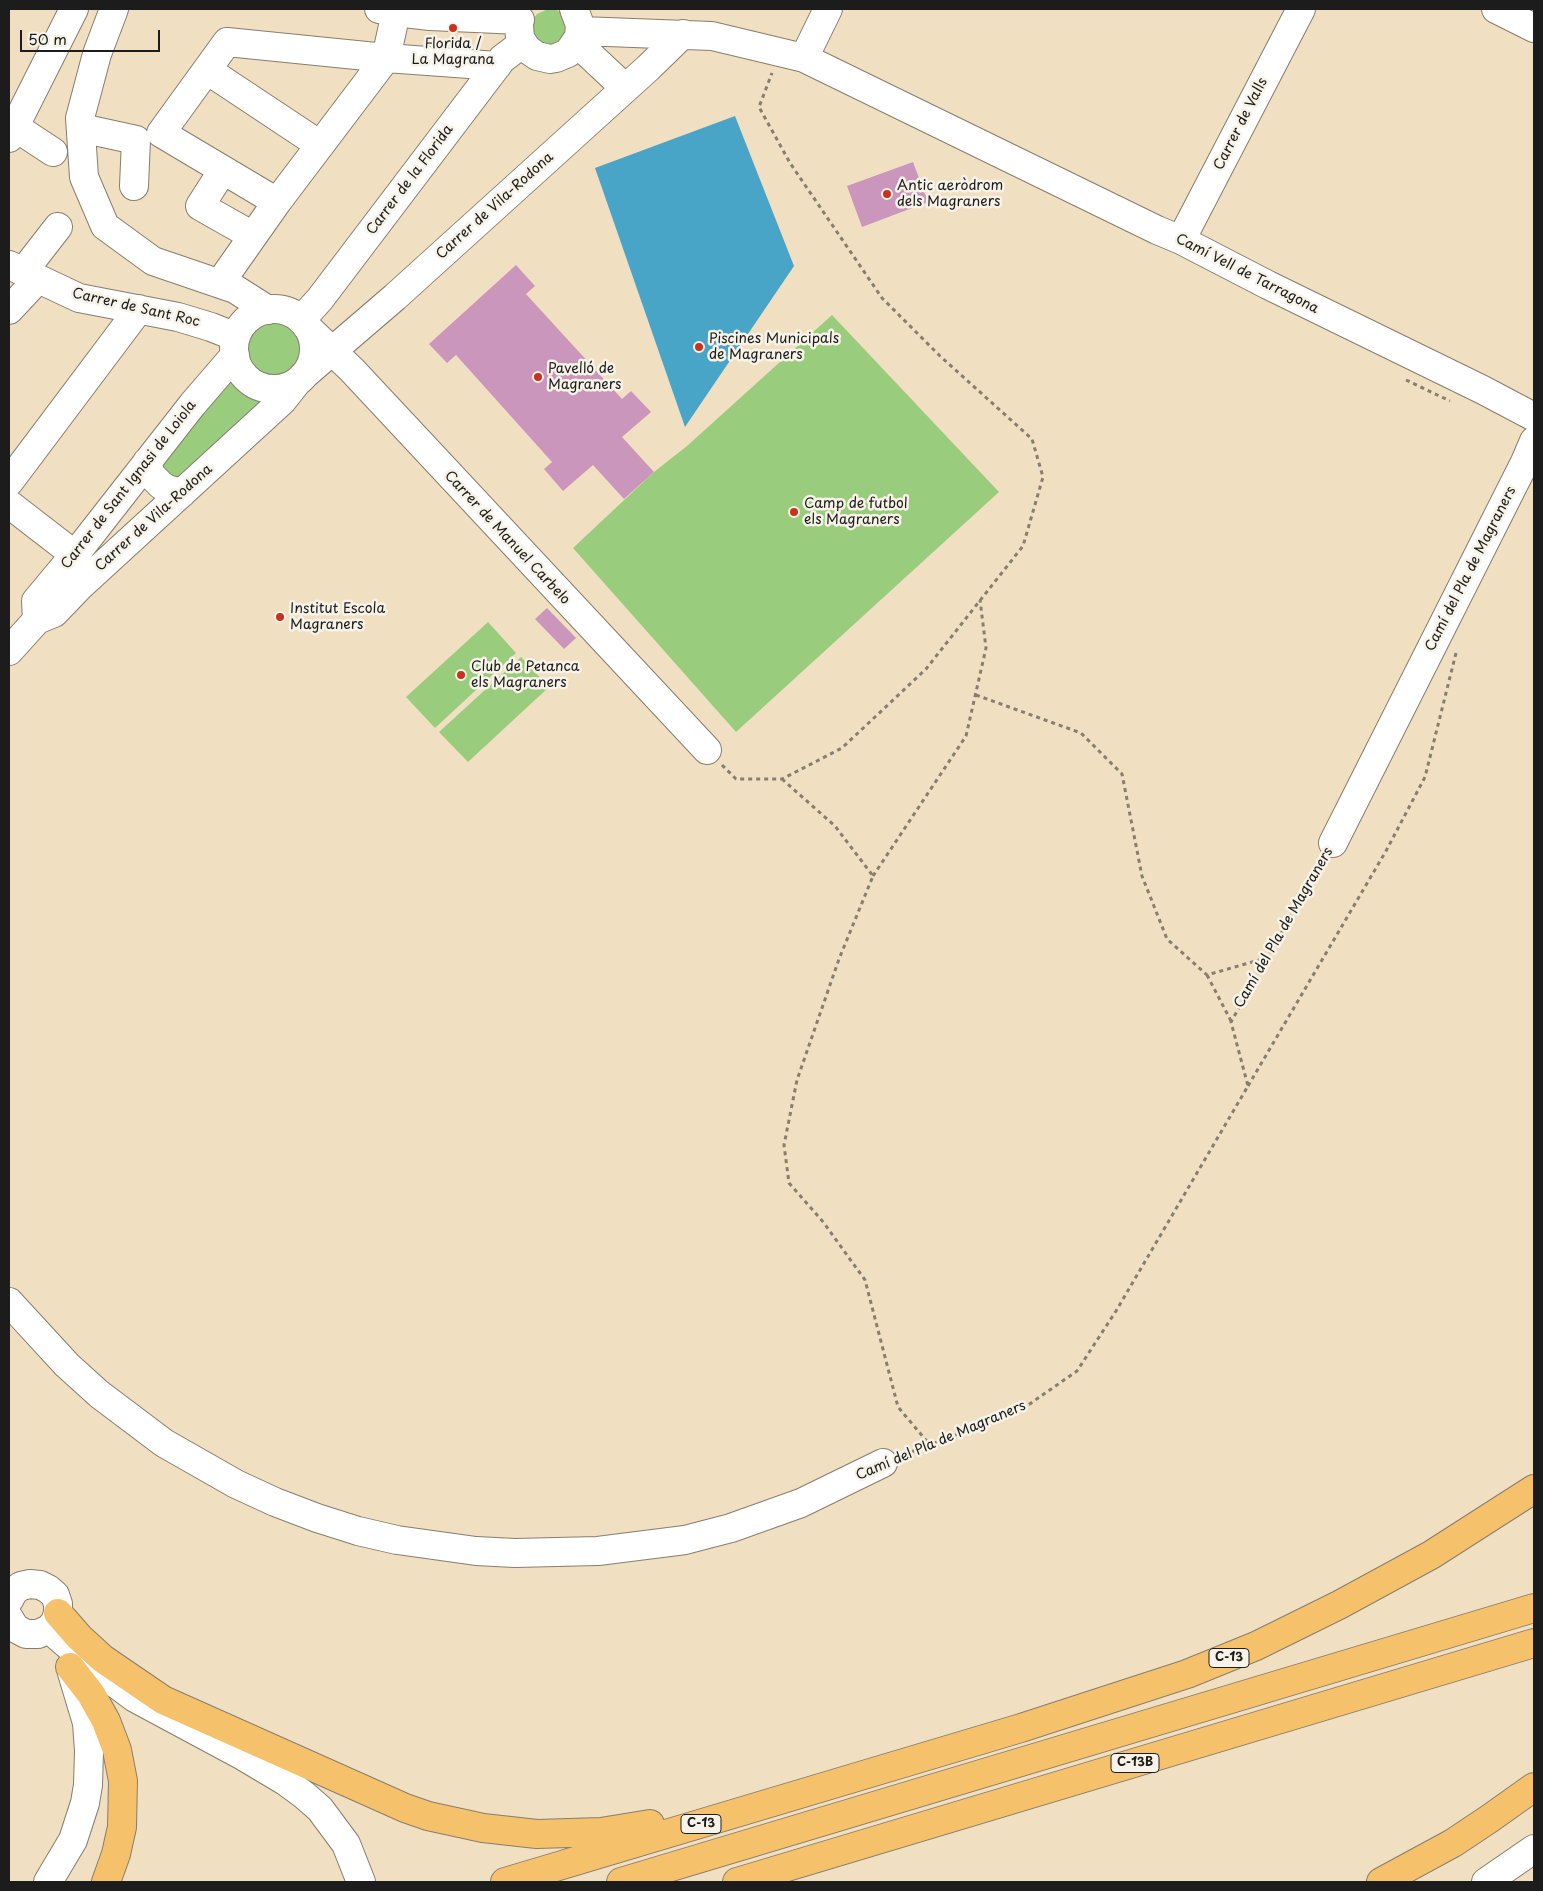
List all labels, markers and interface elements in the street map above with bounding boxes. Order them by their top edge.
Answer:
scale bar [22,20,162,52]
marker: Florida / La Magrana [447,22,459,34]
text: 50 m [28,27,67,50]
place label: Florida / La Magrana [412,36,494,68]
street label: Carrer de Valls [1211,75,1271,173]
street label: Carrer de la Florida [363,122,457,238]
street label: Carrer de Vila-Rodona [433,149,557,263]
place label: Antic aeròdrom dels Magraners [897,178,1003,210]
marker: Antic aeròdrom dels Magraners [881,188,893,200]
street label: Camí Vell de Tarragona [1173,231,1321,317]
street label: Carrer de Sant Roc [71,285,201,331]
place label: Piscines Municipals de Magraners [709,331,839,364]
marker: Piscines Municipals de Magraners [693,341,705,353]
place label: Pavelló de Magraners [548,361,621,394]
marker: Pavelló de Magraners [532,371,544,383]
street label: Carrer de Sant Ignasi de Loiola [58,397,200,573]
street label: Carrer de Vila-Rodona [92,461,216,575]
street label: Carrer de Manuel Carbelo [441,468,573,608]
street label: Camí del Pla de Magraners [1422,484,1520,654]
place label: Camp de futbol els Magraners [804,496,908,528]
marker: Camp de futbol els Magraners [788,506,800,518]
place label: Institut Escola Magraners [290,601,385,634]
marker: Institut Escola Magraners [274,611,286,623]
place label: Club de Petanca els Magraners [471,659,579,692]
marker: Club de Petanca els Magraners [455,669,467,681]
street label: Camí del Pla de Magraners [1231,845,1337,1011]
street label: Camí del Pla de Magraners [854,1398,1028,1484]
road number: C-13 [1209,1649,1249,1668]
road number: C-13B [1111,1754,1159,1772]
road number: C-13 [681,1815,721,1834]

